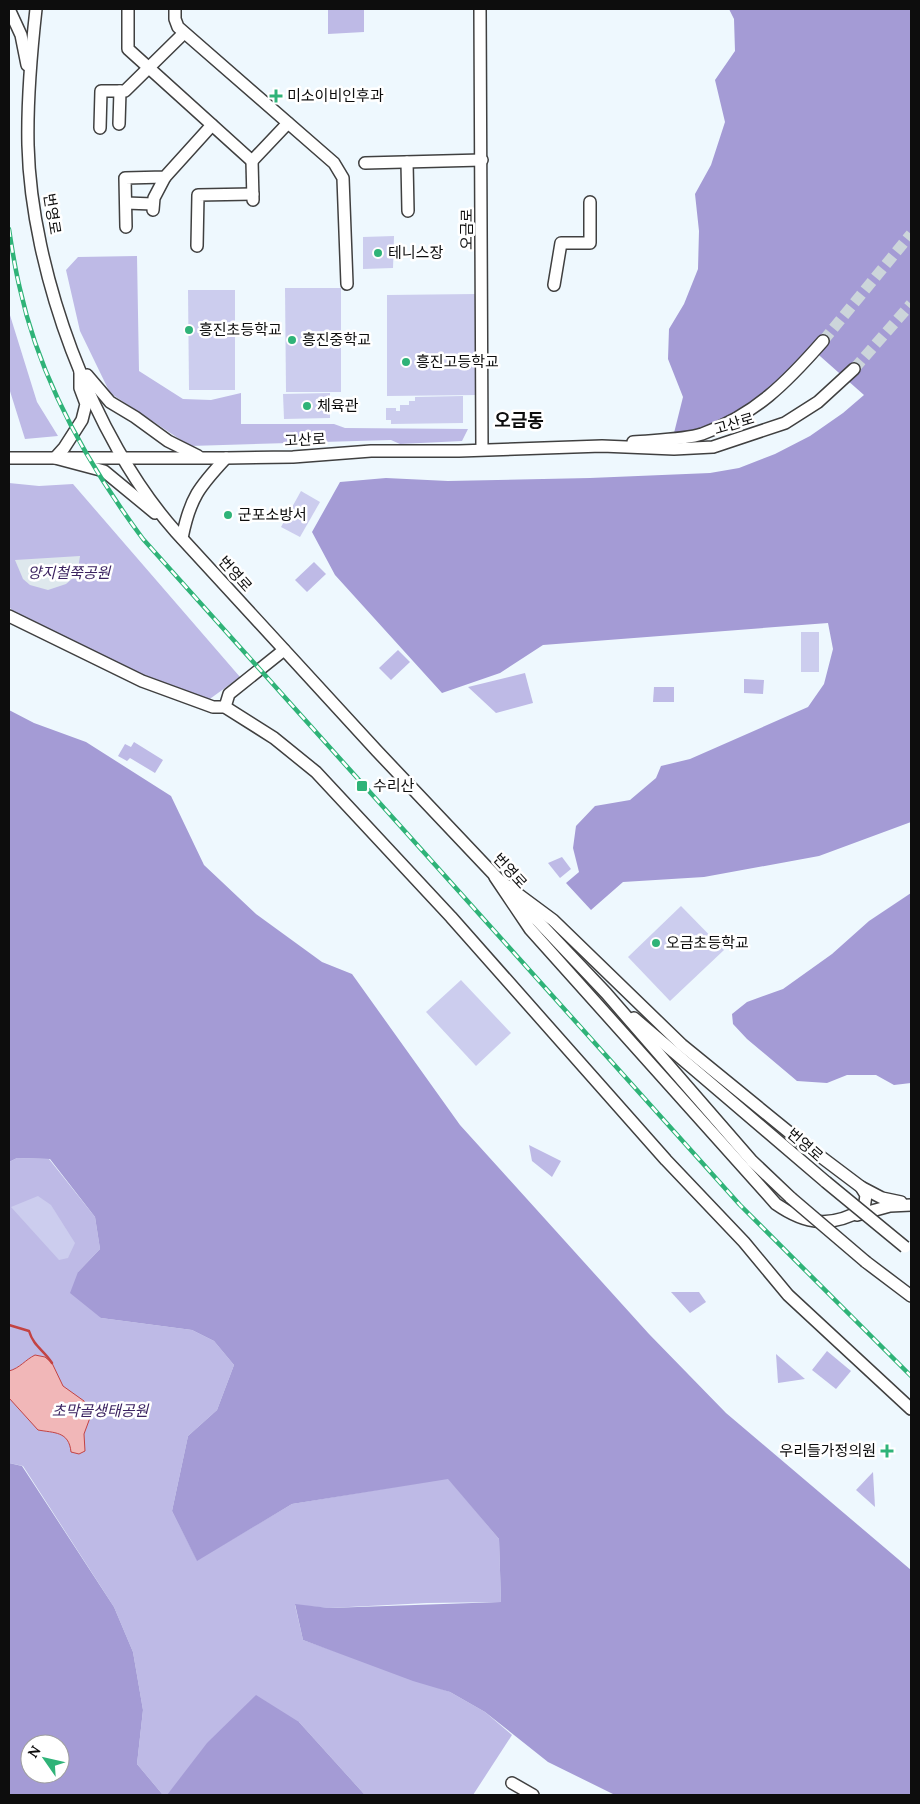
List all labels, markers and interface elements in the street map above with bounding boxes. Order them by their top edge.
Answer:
place label: 미소이비인후과 [287,86,384,105]
marker: 미소이비인후과 [269,89,283,103]
street label: 번영로 [40,192,65,236]
street label: 오금로 [457,208,476,250]
place label: 테니스장 [388,243,443,262]
marker: 테니스장 [372,247,384,259]
place label: 흥진초등학교 [199,320,282,339]
marker: 흥진초등학교 [183,324,195,336]
place label: 흥진중학교 [302,330,371,349]
marker: 흥진중학교 [286,334,298,346]
place label: 흥진고등학교 [416,352,499,371]
marker: 흥진고등학교 [400,356,412,368]
place label: 체육관 [317,396,359,415]
marker: 체육관 [301,400,313,412]
street label: 고산로 [711,408,756,439]
district label: 오금동 [494,409,544,432]
street label: 고산로 [284,429,326,450]
place label: 군포소방서 [238,505,307,524]
marker: 군포소방서 [222,509,234,521]
street label: 번영로 [214,552,256,595]
park label: 양지철쭉공원 [28,563,112,582]
place label: 수리산 [373,776,415,795]
marker: 수리산 [355,779,369,793]
street label: 번영로 [489,849,531,892]
place label: 오금초등학교 [666,933,749,952]
marker: 오금초등학교 [650,937,662,949]
street label: 번영로 [783,1124,827,1165]
park label: 초막골생태공원 [52,1401,149,1420]
place label: 우리들가정의원 [779,1441,876,1460]
marker: 우리들가정의원 [880,1444,894,1458]
north arrow [20,1734,70,1784]
text: N [24,1742,45,1761]

